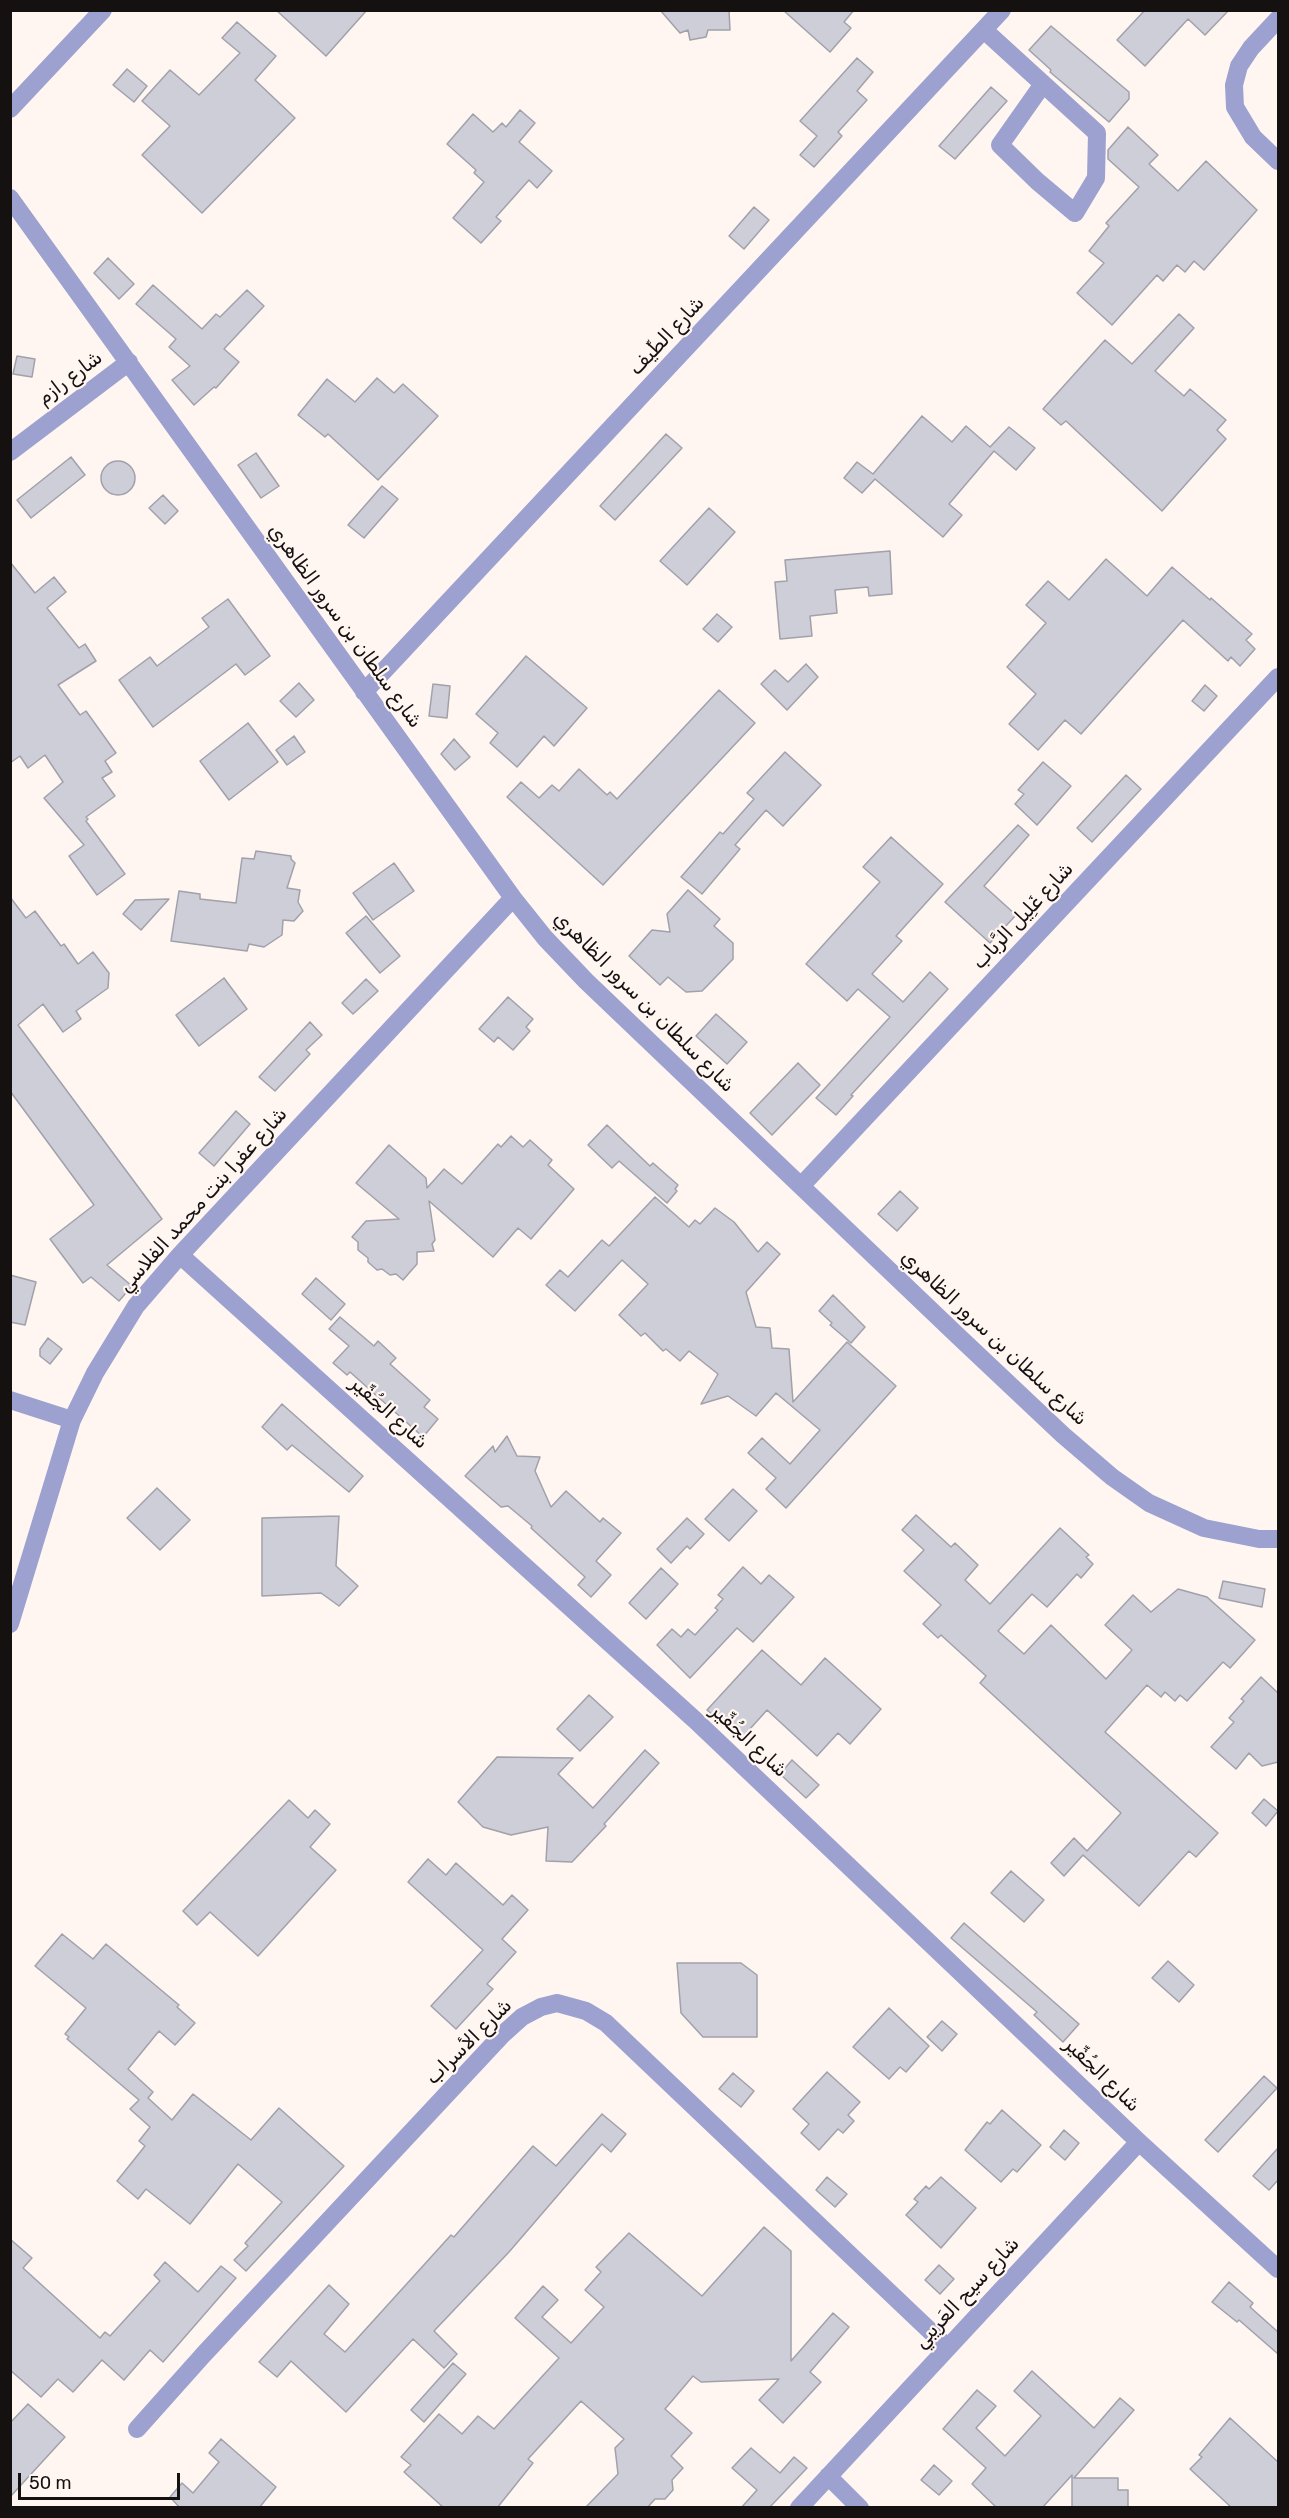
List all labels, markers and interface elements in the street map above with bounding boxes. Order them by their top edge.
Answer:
street label: شارع الطِّيف [624,291,710,381]
street label: شارع رازم [33,346,107,410]
street label: شارع سلطان بن سرور الظاهري [263,519,427,733]
street label: شارع غَلِيل الرَّباب [967,858,1079,974]
street label: شارع سلطان بن سرور الظاهري [548,906,740,1098]
street label: شارع عفرا بنت محمد الفلاسي [114,1103,292,1297]
street label: شارع سلطان بن سرور الظاهري [896,1245,1092,1431]
street label: شارع الجُفِّير [345,1372,433,1454]
street label: شارع الجُفِّير [706,1699,792,1783]
street label: شارع الأسراب [421,1994,517,2090]
street label: شارع الجُفِّير [1059,2033,1145,2117]
street label: شارع سيح العَريبي [909,2232,1025,2354]
scale bar [21,2461,183,2499]
text: 50 m [29,2472,72,2494]

